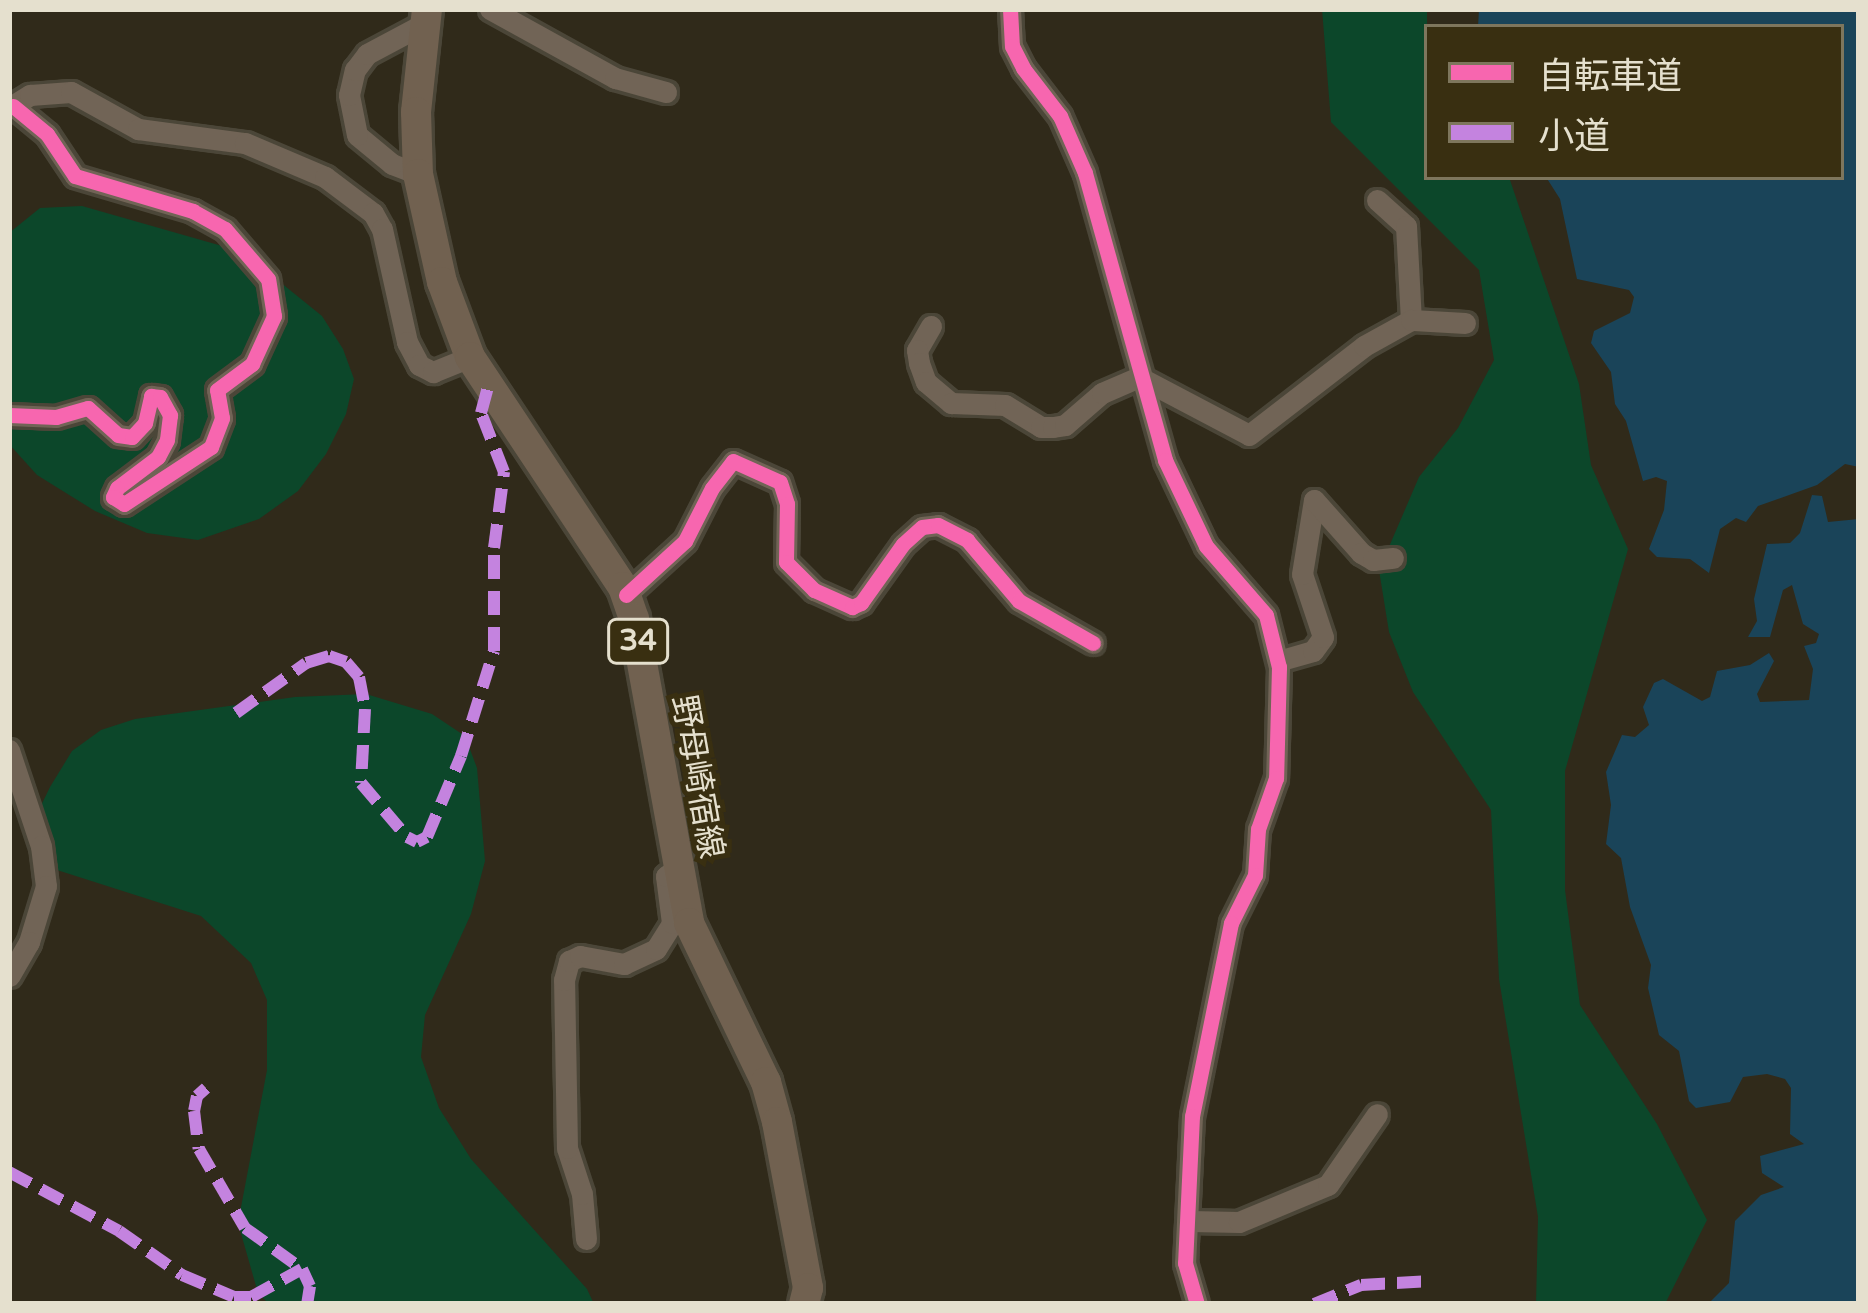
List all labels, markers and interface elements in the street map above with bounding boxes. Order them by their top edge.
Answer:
legend [1424,24,1844,180]
text: 自転車道 [1538,55,1682,98]
text: 小道 [1538,115,1610,158]
road number: 34 [605,617,671,665]
street label: 野母崎宿線 [663,692,731,862]

